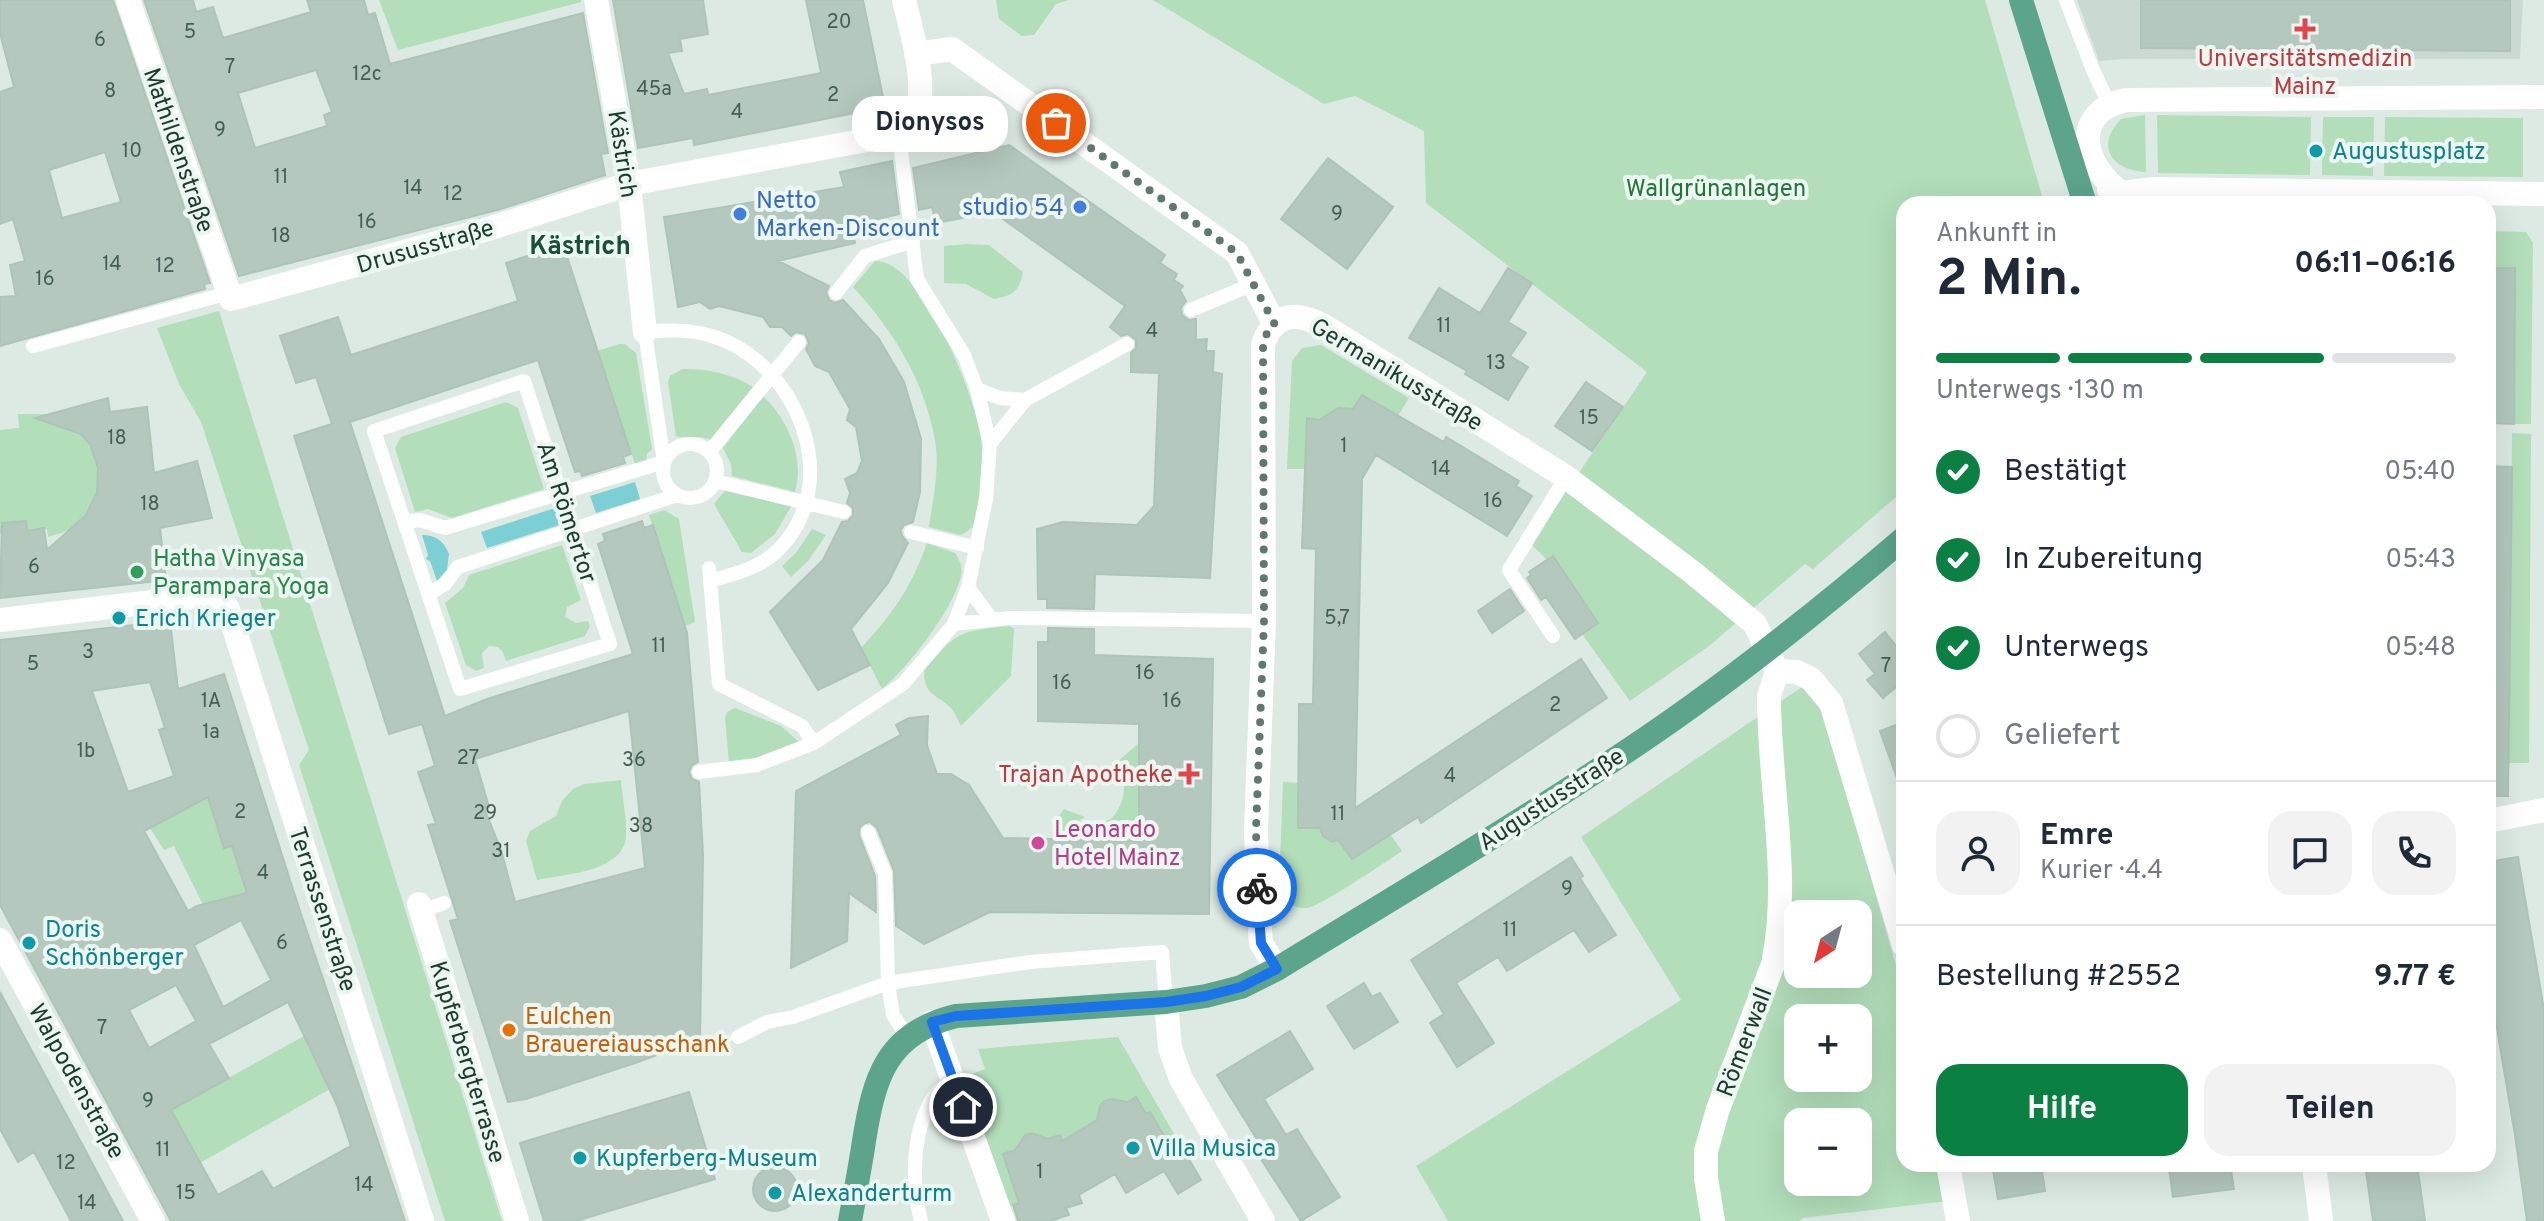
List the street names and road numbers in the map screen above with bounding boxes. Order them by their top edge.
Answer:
street label: Mathildenstraße [135,64,219,237]
street label: Kästrich [599,108,643,200]
street label: Drususstraße [353,214,498,282]
street label: Germanikusstraße [1304,312,1488,439]
street label: Am Römertor [528,438,602,587]
street label: Augustusstraße [1474,742,1631,859]
street label: Terrassenstraße [280,823,362,996]
street label: Kupferbergterrasse [421,958,511,1167]
street label: Römerwall [1711,984,1780,1102]
street label: Walpodenstraße [20,999,130,1165]

